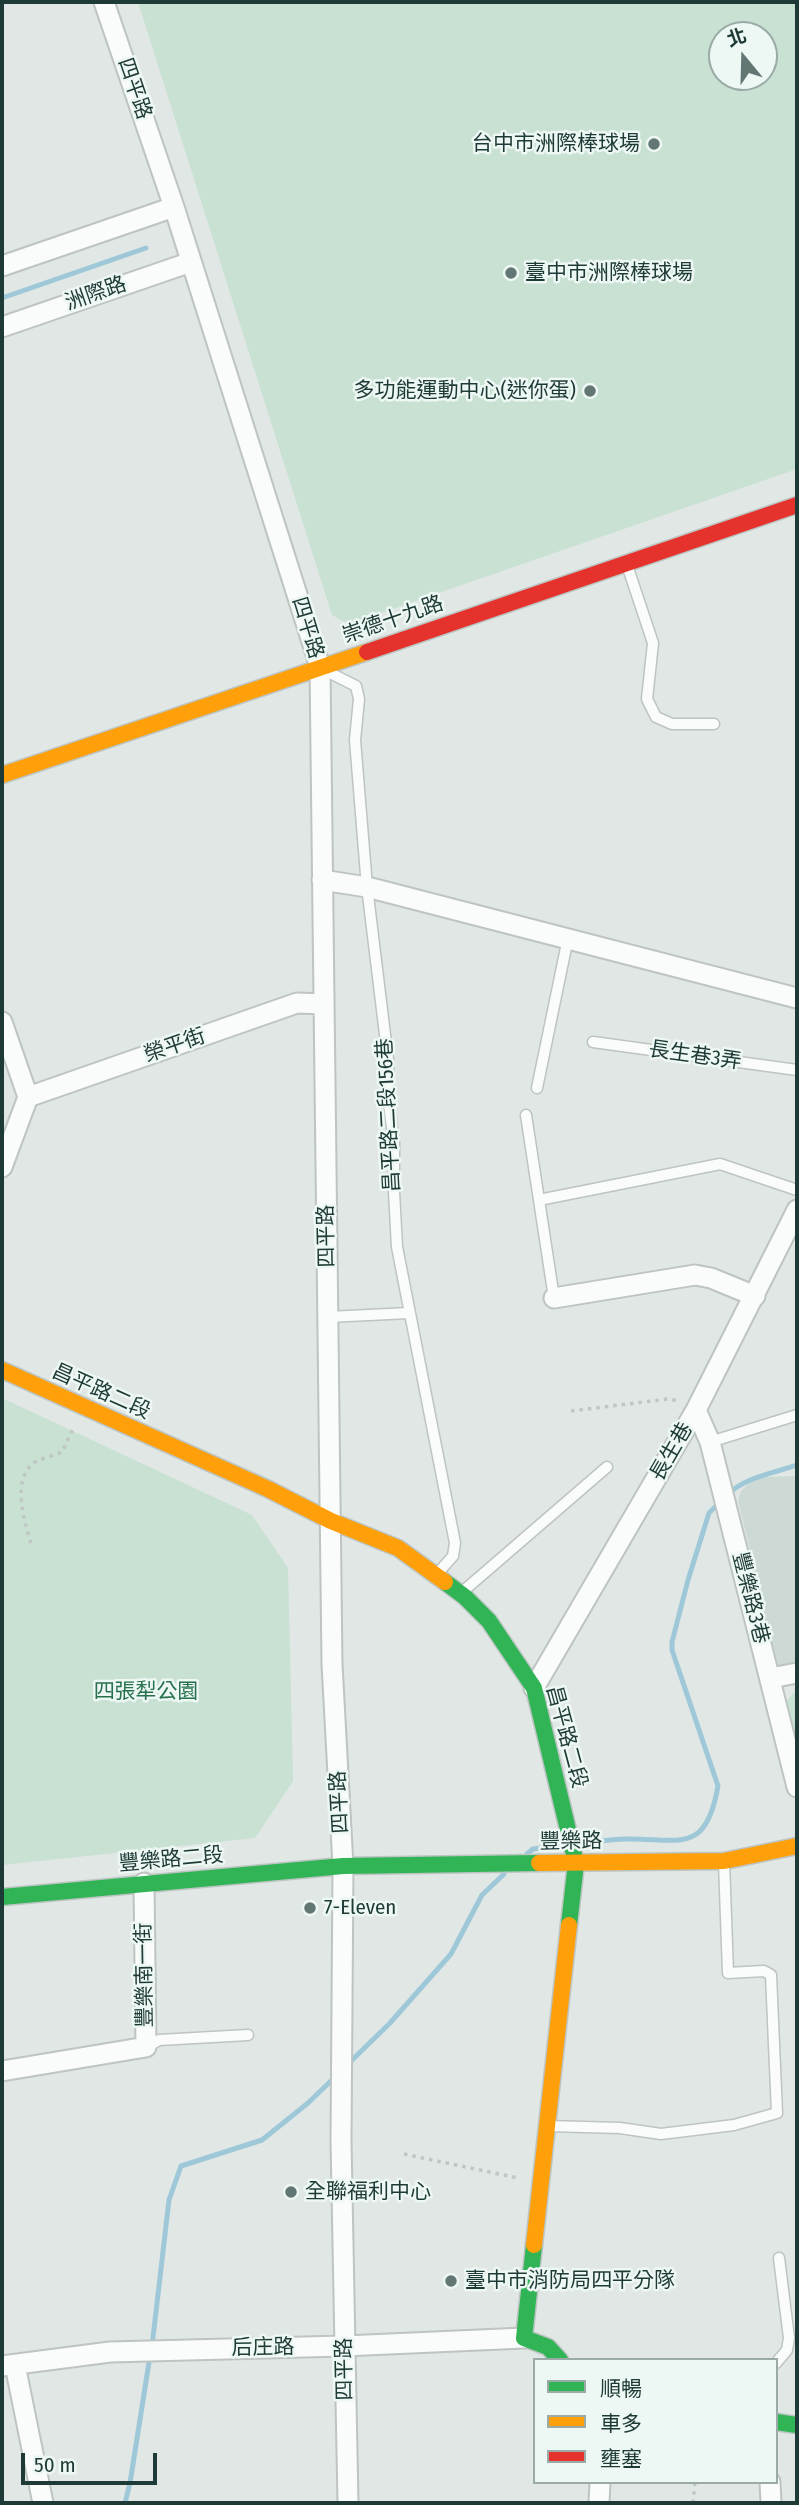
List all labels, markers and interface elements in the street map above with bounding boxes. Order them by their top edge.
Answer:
north arrow [708,21,778,91]
text: 北 [724,24,749,52]
street label: 四平路 [112,55,156,123]
place label: 台中市洲際棒球場 [472,131,640,157]
marker: 台中市洲際棒球場 [646,136,662,152]
place label: 臺中市洲際棒球場 [525,260,693,286]
marker: 臺中市洲際棒球場 [503,265,519,281]
street label: 洲際路 [62,272,130,316]
place label: 多功能運動中心(迷你蛋) [354,378,576,404]
marker: 多功能運動中心(迷你蛋) [582,383,598,399]
street label: 崇德十九路 [339,591,447,649]
street label: 四平路 [286,594,328,662]
street label: 榮平街 [141,1024,209,1068]
street label: 昌平路二段156巷 [372,1037,406,1193]
street label: 長生巷3弄 [647,1037,743,1075]
street label: 四平路 [314,1204,340,1268]
street label: 昌平路二段 [48,1359,154,1425]
street label: 長生巷 [645,1418,699,1486]
street label: 豐樂路3巷 [726,1550,774,1646]
park label: 四張犁公園 [94,1679,198,1705]
street label: 昌平路二段 [540,1683,592,1791]
street label: 四平路 [326,1770,354,1834]
street label: 豐樂路 [539,1829,603,1855]
street label: 豐樂路二段 [118,1843,224,1877]
place label: 7-Eleven [324,1895,396,1921]
marker: 7-Eleven [302,1900,318,1916]
street label: 豐樂南一街 [131,1922,159,2028]
place label: 全聯福利中心 [305,2179,431,2205]
marker: 全聯福利中心 [283,2184,299,2200]
place label: 臺中市消防局四平分隊 [465,2268,675,2294]
marker: 臺中市消防局四平分隊 [443,2273,459,2289]
street label: 后庄路 [231,2335,295,2361]
street label: 四平路 [332,2337,358,2401]
legend [533,2358,778,2484]
text: 順暢 [600,2376,642,2402]
text: 車多 [600,2411,642,2437]
scale bar [24,2438,161,2482]
text: 壅塞 [600,2446,642,2472]
text: 50 m [34,2452,76,2478]

